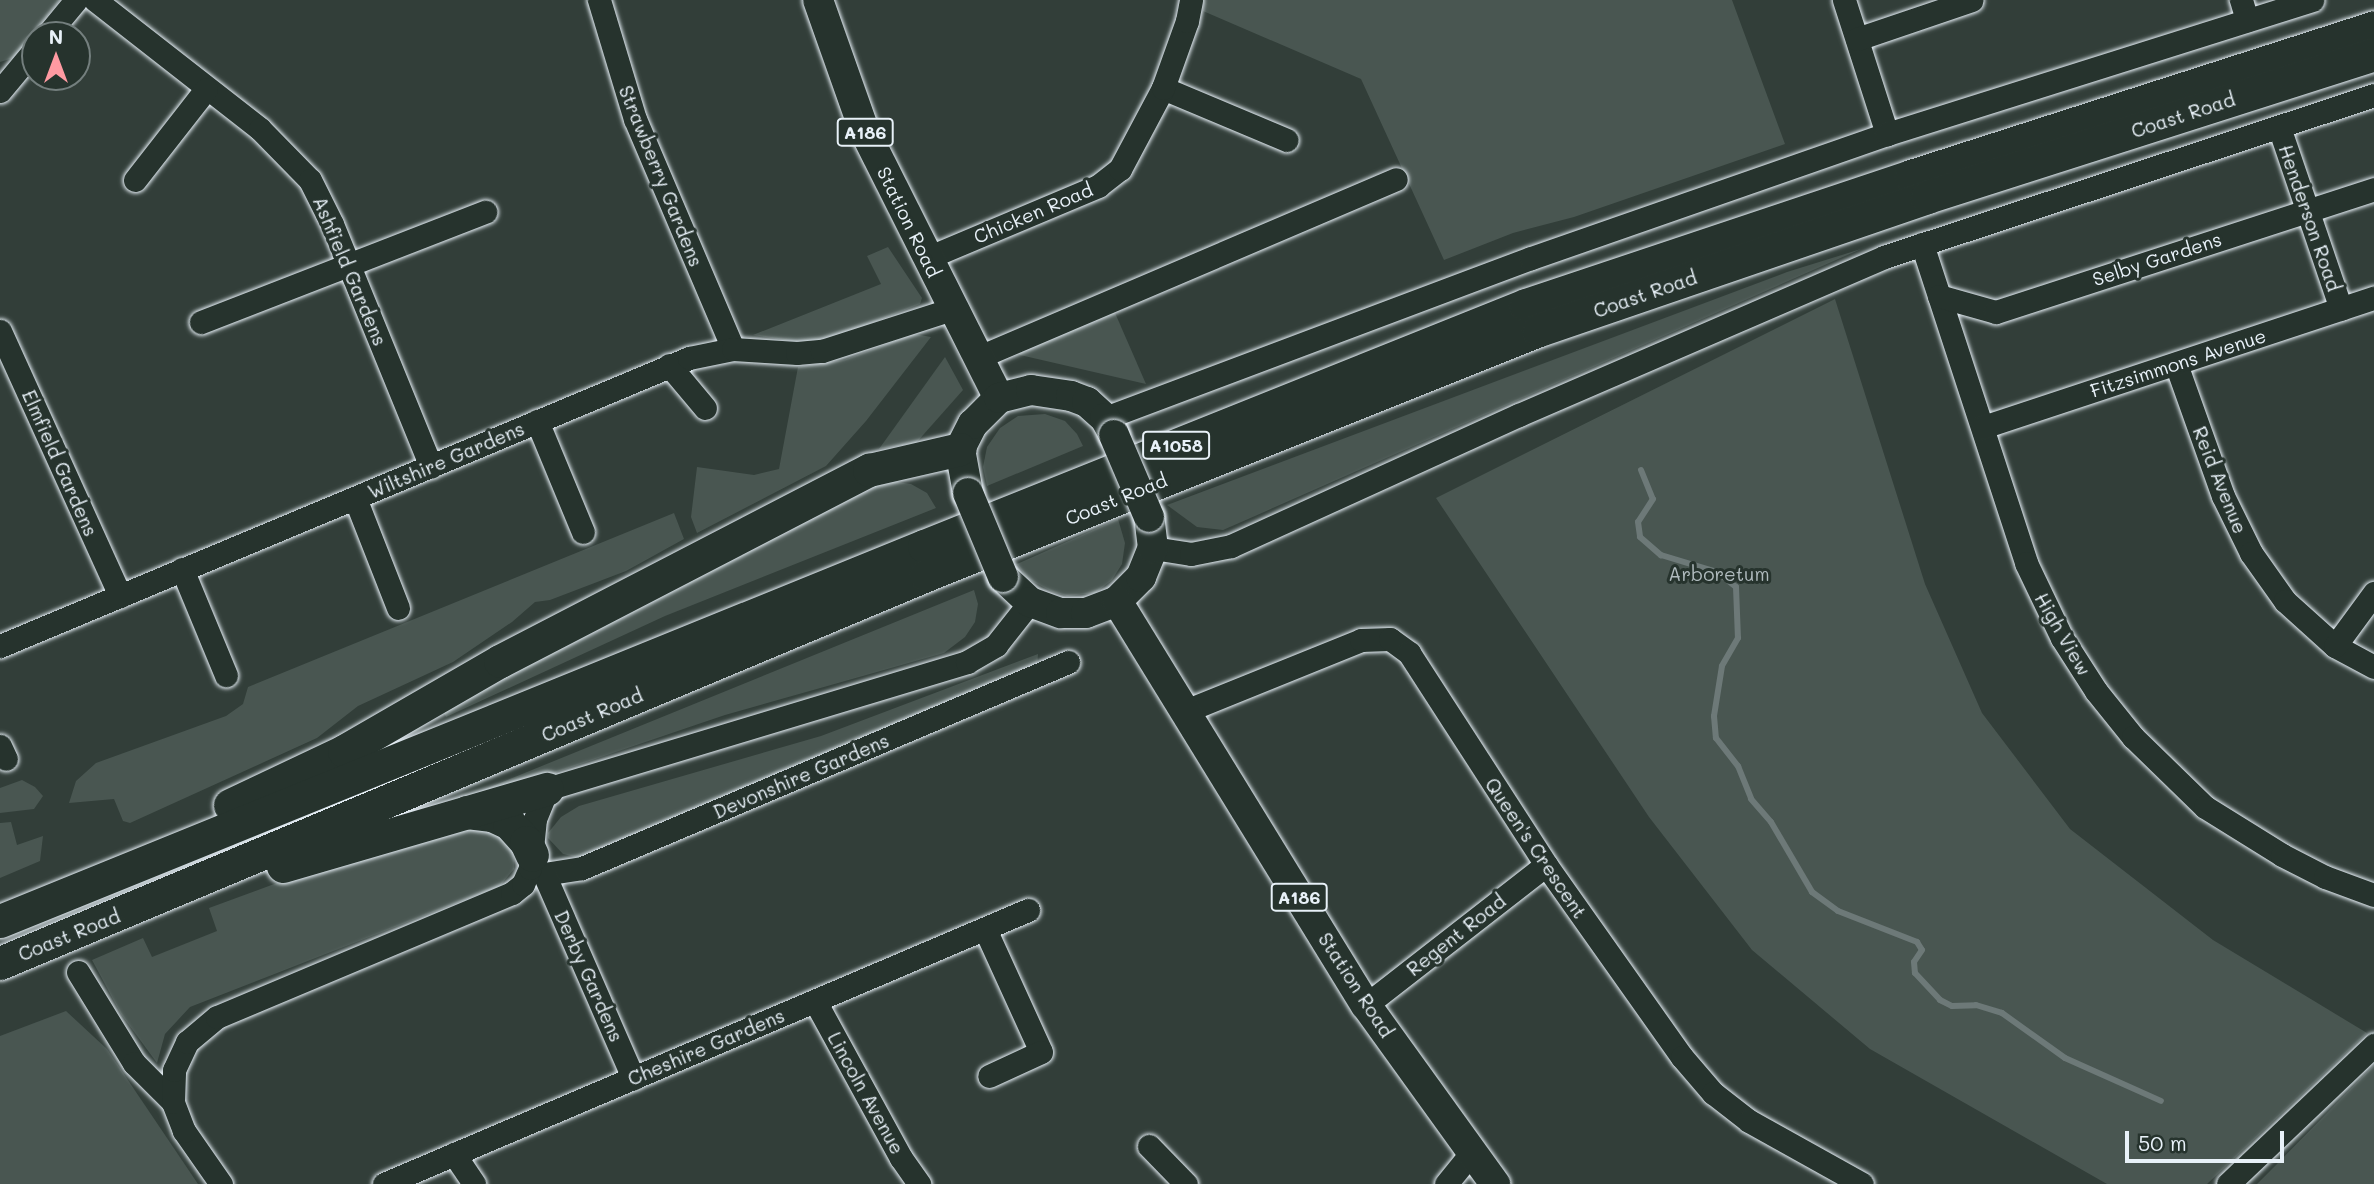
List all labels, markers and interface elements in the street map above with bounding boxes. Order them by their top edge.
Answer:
north arrow [21,21,91,91]
text: N [49,24,63,49]
street label: Strawberry Gardens [614,82,708,270]
street label: Coast Road [2128,88,2238,142]
road number: A186 [835,118,895,146]
street label: Henderson Road [2274,142,2346,294]
street label: Station Road [872,163,946,281]
street label: Chicken Road [970,178,1096,248]
street label: Ashfield Gardens [308,193,392,349]
street label: Selby Gardens [2090,227,2224,291]
street label: Coast Road [1590,266,1700,322]
street label: Fitzsimmons Avenue [2087,324,2269,402]
street label: Elmfield Gardens [18,386,102,540]
street label: Wiltshire Gardens [364,417,528,503]
street label: Reid Avenue [2188,423,2252,537]
road number: A1058 [1141,430,1211,460]
street label: Coast Road [1062,468,1170,530]
park label: Arboretum [1668,563,1770,585]
street label: High View [2030,589,2096,679]
street label: Coast Road [538,683,646,747]
street label: Devonshire Gardens [710,729,892,823]
street label: Queen's Crescent [1480,773,1592,923]
road number: A186 [1269,882,1329,912]
street label: Regent Road [1402,889,1510,981]
street label: Coast Road [15,904,123,966]
street label: Derby Gardens [550,907,628,1045]
street label: Station Road [1314,928,1398,1042]
street label: Cheshire Gardens [624,1004,788,1090]
street label: Lincoln Avenue [823,1028,909,1158]
scale bar [2129,1118,2288,1162]
text: 50 m [2138,1129,2187,1156]

